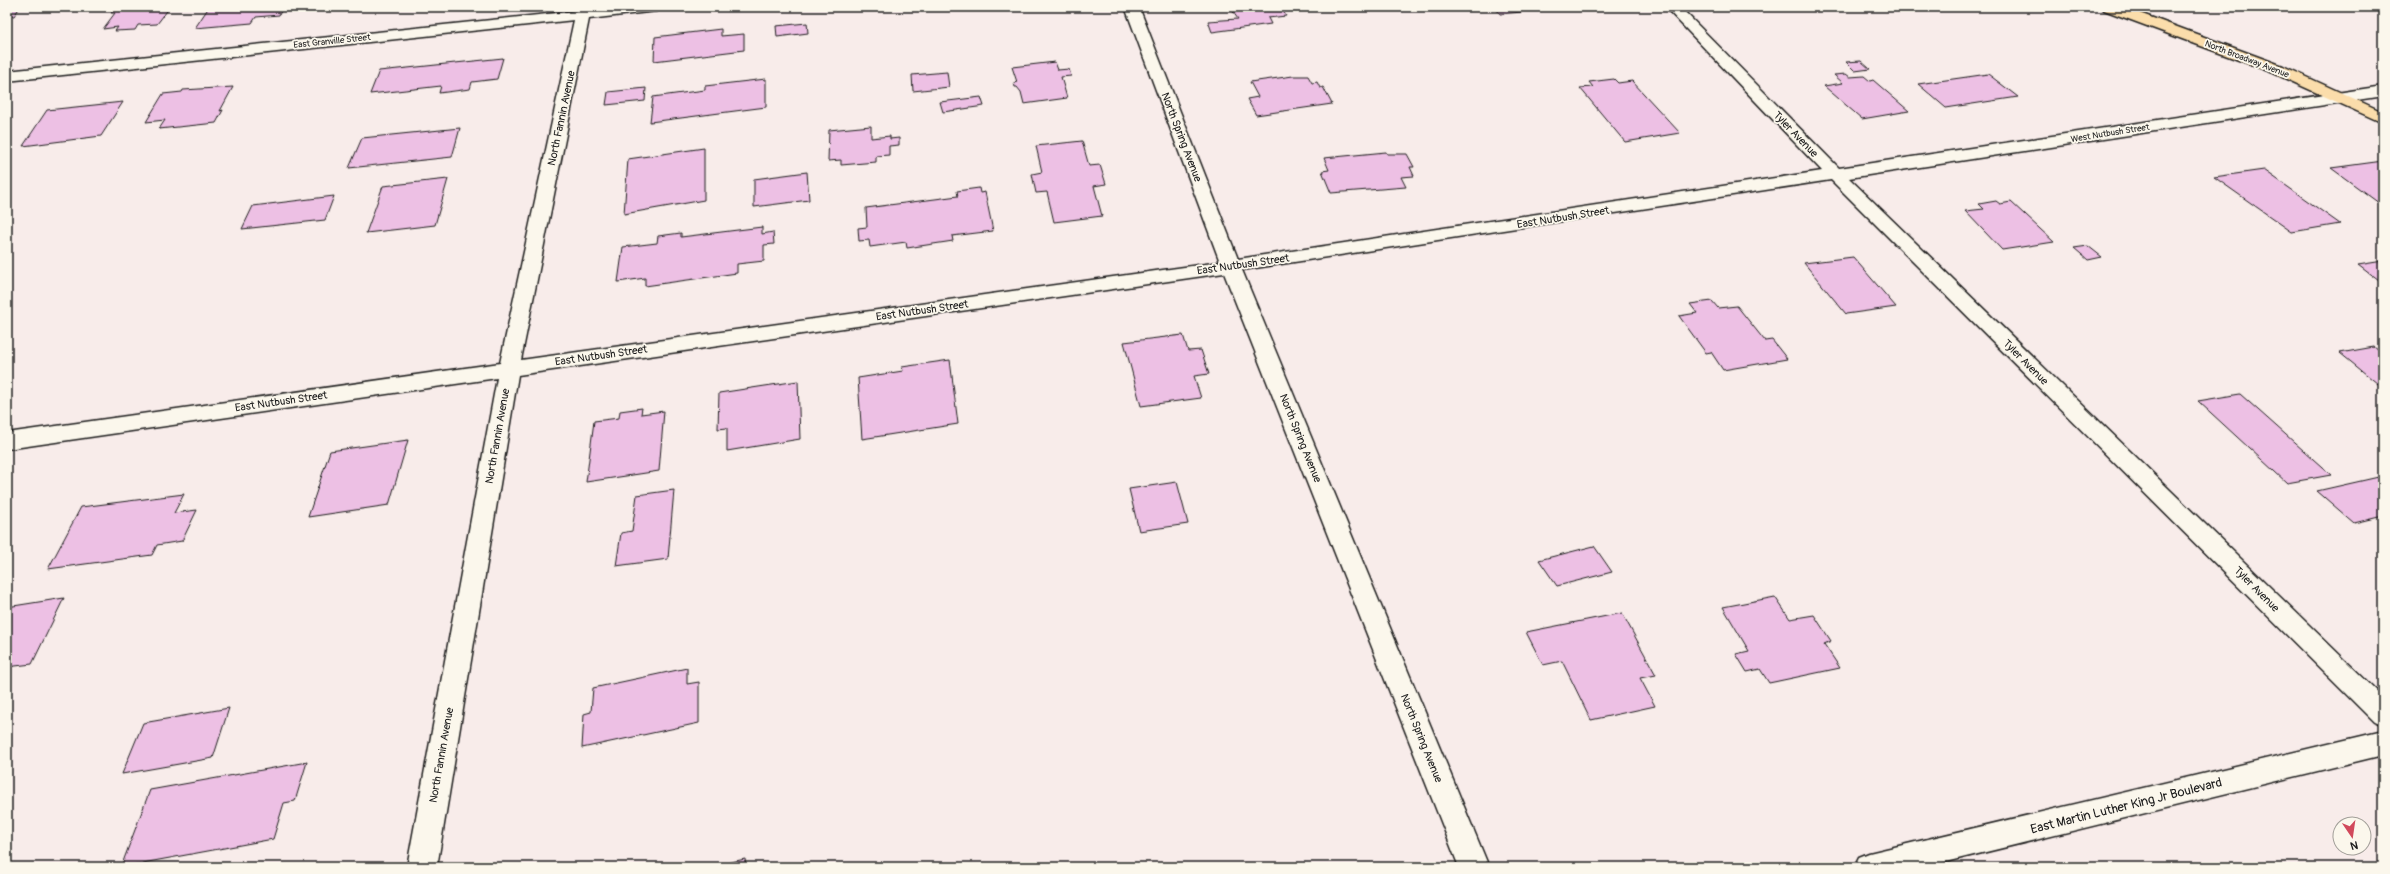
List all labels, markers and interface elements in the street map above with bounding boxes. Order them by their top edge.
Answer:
street label: East Granville Street [293,32,371,51]
street label: North Broadway Avenue [2203,38,2291,81]
street label: North Fannin Avenue [545,69,578,167]
street label: North Spring Avenue [1159,91,1205,184]
street label: Tyler Avenue [1771,109,1821,160]
street label: West Nutbush Street [2070,122,2151,145]
street label: East Nutbush Street [1516,204,1611,231]
street label: East Nutbush Street [1196,251,1291,277]
street label: East Nutbush Street [875,297,970,323]
street label: Tyler Avenue [2000,337,2051,388]
street label: East Nutbush Street [554,342,649,368]
street label: North Fannin Avenue [483,387,512,485]
street label: East Nutbush Street [234,388,329,414]
street label: North Spring Avenue [1277,392,1324,485]
street label: Tyler Avenue [2231,564,2282,615]
street label: North Spring Avenue [1398,692,1445,785]
street label: North Fannin Avenue [427,706,456,804]
street label: East Martin Luther King Jr Boulevard [2029,774,2224,838]
north arrow [2332,816,2372,856]
text: N [2349,838,2359,853]

